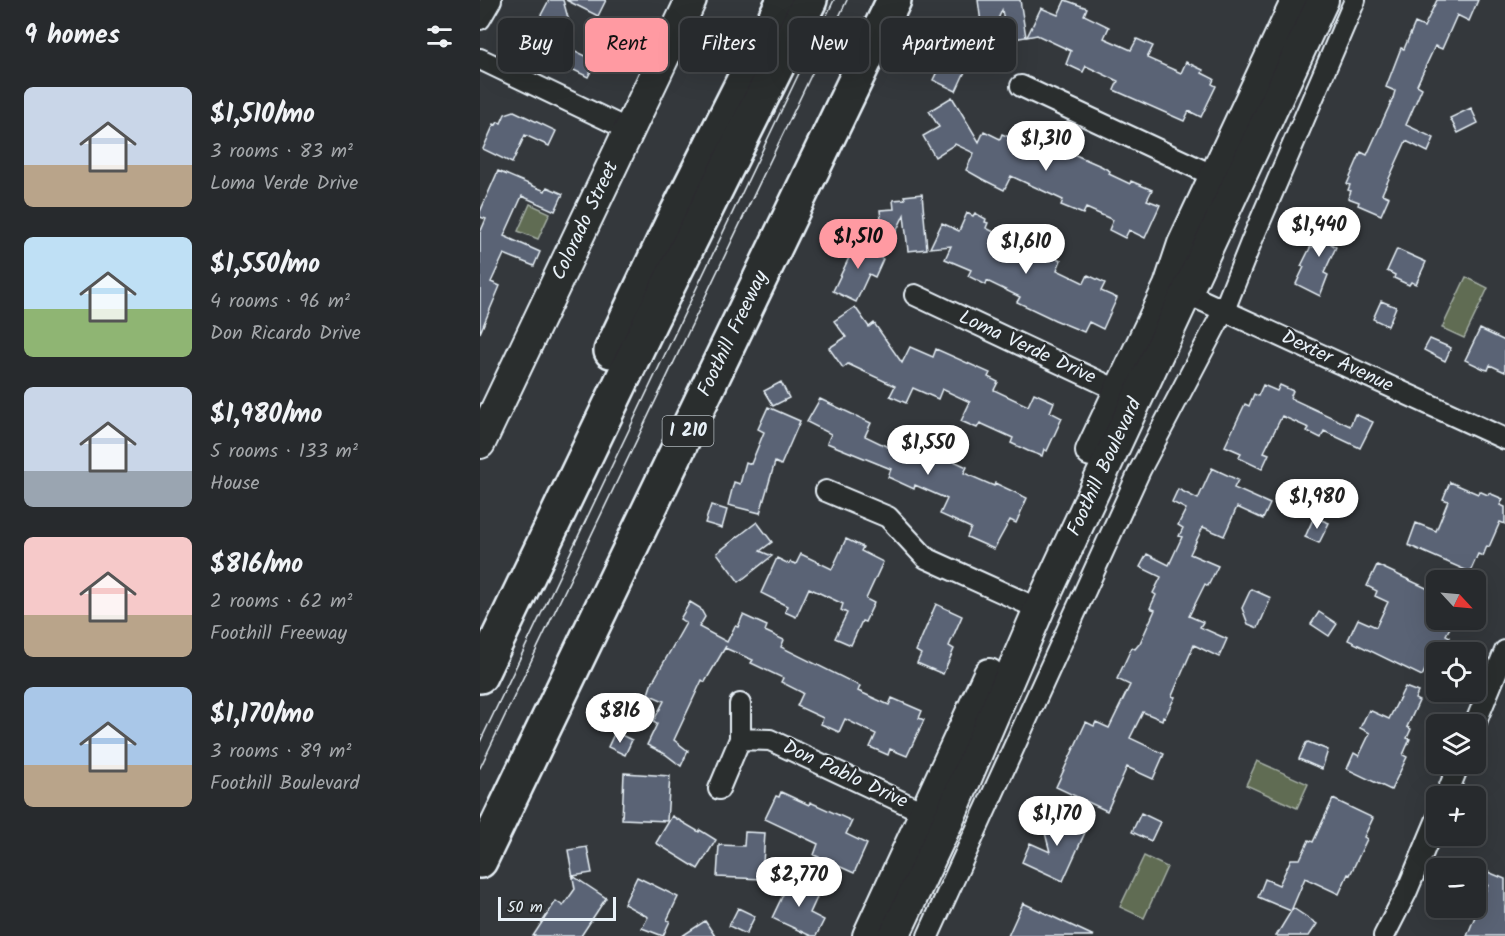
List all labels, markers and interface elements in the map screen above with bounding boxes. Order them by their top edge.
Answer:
text: 9 homes [24,15,120,57]
chip: Buy [498,18,573,72]
chip: Rent [585,18,668,72]
chip: Filters [680,18,777,72]
chip: New [789,18,869,72]
chip: Apartment [881,18,1016,72]
icon: filters [423,20,456,53]
text: $1,510/mo [210,94,315,136]
icon: home [72,111,144,183]
pin: $1,310 [997,121,1095,172]
text: $1,310 [1021,124,1071,156]
text: 3 rooms · 83 m² [210,136,353,168]
street label: Colorado Street [544,156,628,286]
text: Loma Verde Drive [210,168,358,200]
pin: $1,440 [1270,207,1368,258]
text: $1,440 [1291,210,1347,242]
pin: $1,510 [809,219,907,270]
text: $1,510 [833,222,883,254]
pin: $1,610 [977,224,1075,275]
text: $1,610 [1001,227,1051,259]
text: $1,550/mo [210,244,320,286]
icon: home [72,261,144,333]
street label: Foothill Freeway [689,265,778,402]
text: 4 rooms · 96 m² [210,286,350,318]
street label: Loma Verde Drive [953,302,1101,394]
text: Don Ricardo Drive [210,318,361,350]
street label: Dexter Avenue [1276,322,1398,402]
street label: Foothill Boulevard [1059,392,1152,542]
text: $1,980/mo [210,394,322,436]
icon: home [72,411,144,483]
road number: I 210 [662,416,714,446]
pin: $1,550 [879,425,977,476]
text: $1,550 [901,428,955,460]
text: 5 rooms · 133 m² [210,436,358,468]
text: House [210,468,260,500]
pin: $1,980 [1268,479,1366,530]
text: $1,980 [1289,482,1345,514]
text: $816/mo [210,544,303,586]
icon: home [72,561,144,633]
north arrow [1426,570,1486,630]
map controls [1426,570,1486,918]
text: 2 rooms · 62 m² [210,586,352,618]
text: Foothill Freeway [210,618,347,650]
button: locate [1426,642,1486,702]
pin: $816 [584,693,656,744]
text: $1,170/mo [210,694,314,736]
text: $816 [600,696,640,728]
icon: home [72,711,144,783]
button: layers [1426,714,1486,774]
street label: Don Pablo Drive [777,732,913,818]
text: 3 rooms · 89 m² [210,736,351,768]
text: Foothill Boulevard [210,768,359,800]
button: + [1426,786,1486,846]
pin: $1,170 [1008,796,1106,847]
text: $1,170 [1033,799,1081,831]
pin: $2,770 [750,857,848,908]
button: − [1426,858,1486,918]
text: $2,770 [770,860,828,892]
scale bar [498,894,616,922]
text: 50 m [507,895,543,920]

